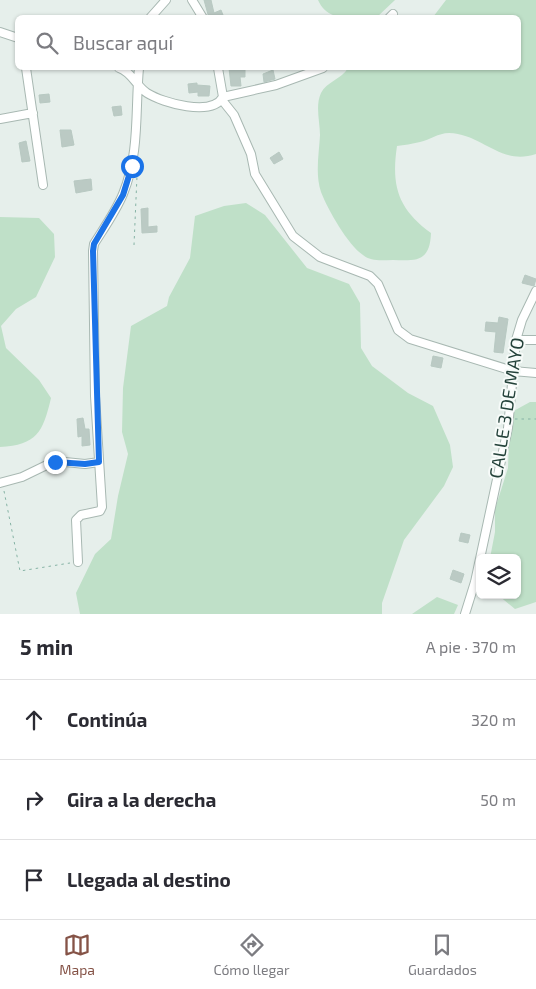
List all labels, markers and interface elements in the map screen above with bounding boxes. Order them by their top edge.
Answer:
search box [15,15,521,70]
icon: search [33,29,61,57]
text: Buscar aquí [73,31,173,54]
route start [121,155,144,178]
street label: CALLE 3 DE MAYO [484,336,528,480]
route end [44,451,67,474]
map controls [476,554,521,599]
button: layers [476,554,521,599]
text: 5 min [20,634,73,659]
text: A pie · 370 m [426,637,516,656]
icon: ahead [20,706,48,734]
text: Continúa [67,708,147,731]
text: 320 m [471,710,516,729]
icon: right [20,786,48,814]
text: Gira a la derecha [67,788,216,811]
text: 50 m [480,790,516,809]
icon: arrive [20,866,48,894]
text: Llegada al destino [67,868,231,891]
tab: Mapa [59,931,95,978]
tab: Cómo llegar [213,931,290,978]
tab: Guardados [408,931,477,978]

